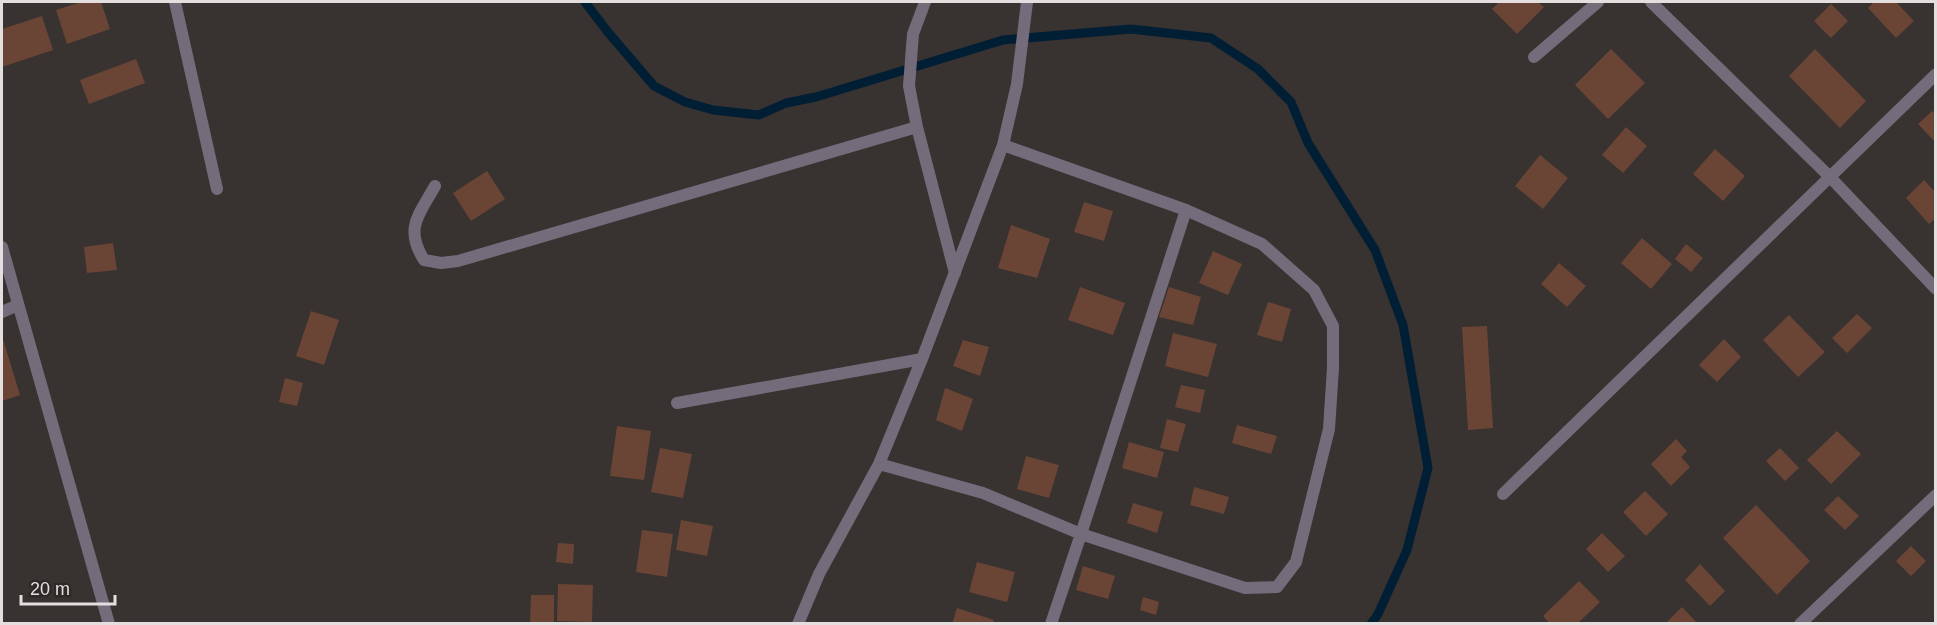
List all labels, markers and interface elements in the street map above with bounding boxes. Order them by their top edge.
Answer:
scale bar [21,568,116,606]
text: 20 m [30,579,70,599]

